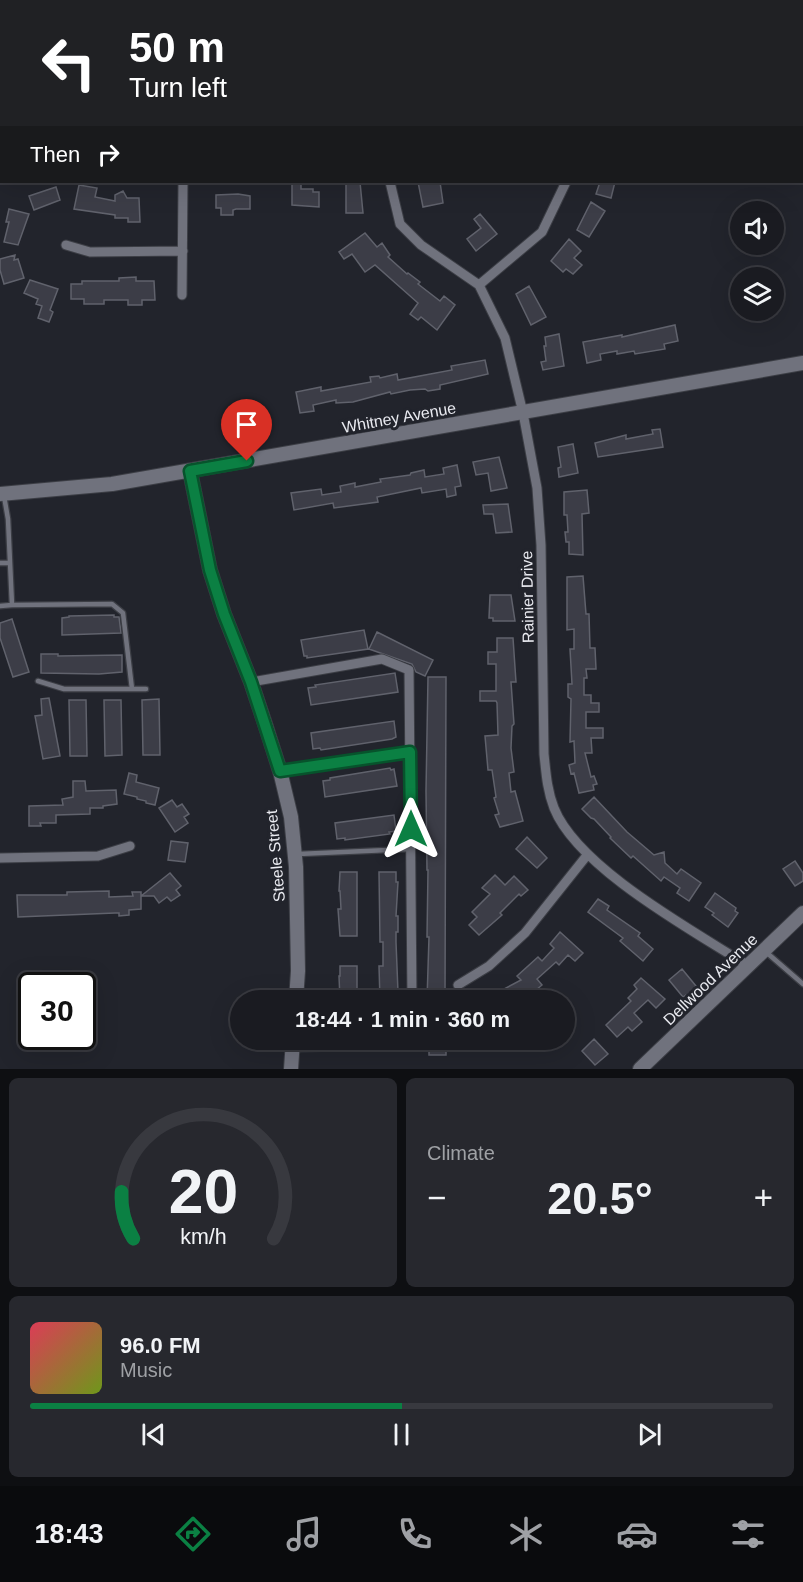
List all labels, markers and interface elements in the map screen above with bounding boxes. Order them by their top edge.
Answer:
icon: left [30,24,108,102]
text: 50 m [129,24,225,71]
text: Turn left [129,73,227,103]
icon: right [92,138,125,171]
text: Then [30,142,80,167]
map controls [730,201,784,321]
button: sound [730,201,784,255]
button: layers [730,267,784,321]
pin [221,399,272,461]
street label: Whitney Avenue [341,399,457,436]
icon: arrive [230,408,263,441]
street label: Rainier Drive [518,551,537,643]
position arrow [379,797,443,861]
street label: Steele Street [263,809,288,903]
street label: Dellwood Avenue [660,930,761,1028]
speed limit sign: 30 [18,972,96,1050]
text: 18:44 · 1 min · 360 m [295,1007,510,1032]
text: Climate [427,1142,495,1164]
text: 20 [168,1157,238,1226]
text: 20.5° [547,1173,653,1224]
text: − [427,1179,446,1216]
text: + [754,1179,773,1216]
text: km/h [180,1226,226,1250]
text: 96.0 FM [120,1333,201,1358]
text: Music [120,1359,172,1381]
icon: previous [137,1418,170,1451]
icon: pause [385,1418,418,1451]
icon: next [633,1418,666,1451]
icon: directions [172,1513,214,1555]
icon: music [283,1513,325,1555]
icon: phone [394,1513,436,1555]
icon: climate [505,1513,547,1555]
icon: car [616,1513,658,1555]
icon: filters [727,1513,769,1555]
text: 18:43 [34,1519,103,1549]

